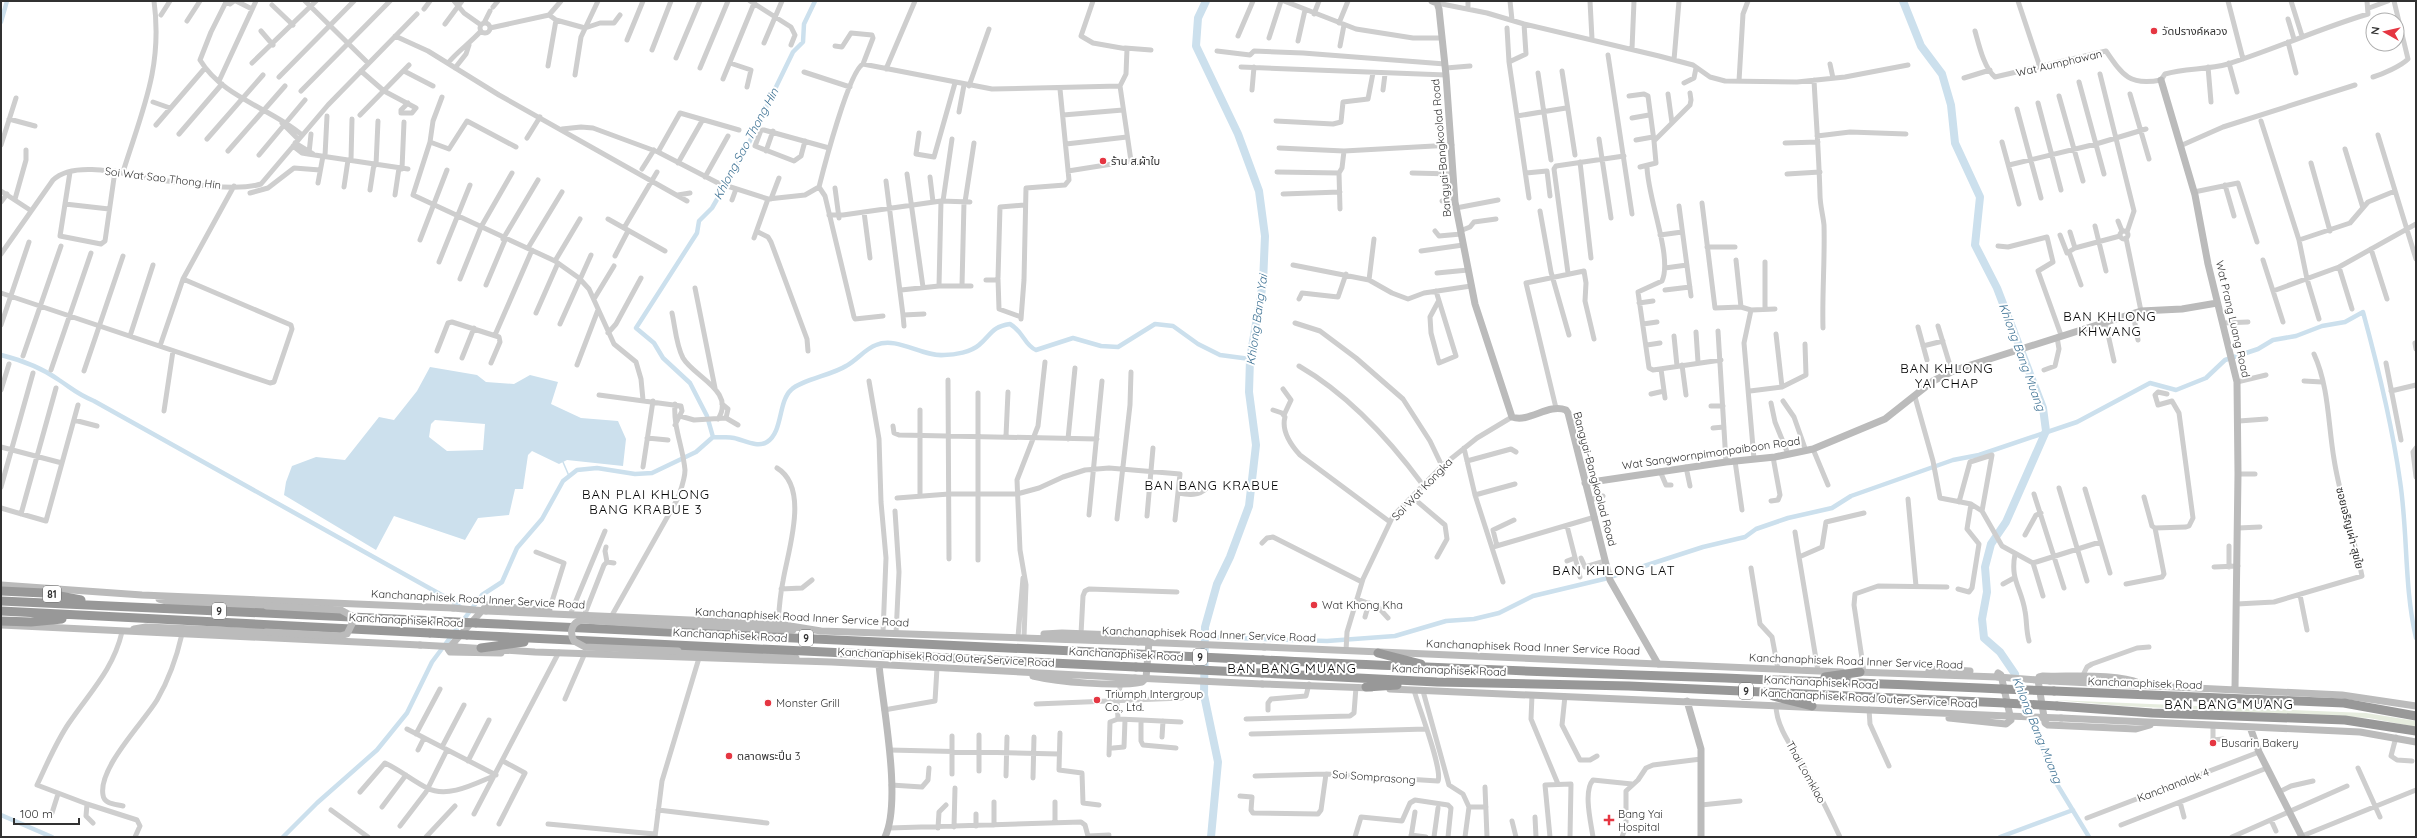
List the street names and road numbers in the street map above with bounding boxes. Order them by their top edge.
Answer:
street label: Wat Aumphawan [2015,46,2103,80]
street label: Bangyai-Bangkoolad Road [1428,78,1454,218]
street label: Soi Wat Sao Thong Hin [104,164,222,192]
street label: Wat Prang Luang Road [2213,259,2253,379]
street label: Bangyai-Bangkoolad Road [1570,410,1620,548]
street label: Wat Sangwornpimonpaiboon Road [1621,434,1801,472]
street label: Soi Wat Kongka [1389,455,1455,523]
street label: ซอยเจริญเผ่า-สุขใย [2333,486,2367,570]
road number: 81 [43,586,61,602]
street label: Kanchanaphisek Road Inner Service Road [371,586,585,612]
road number: 9 [212,603,226,619]
street label: Kanchanaphisek Road Inner Service Road [695,604,909,630]
street label: Kanchanaphisek Road [348,610,464,630]
street label: Kanchanaphisek Road Inner Service Road [1102,623,1316,645]
street label: Kanchanaphisek Road [672,625,788,645]
road number: 9 [799,630,813,646]
street label: Kanchanaphisek Road Inner Service Road [1426,636,1640,658]
street label: Kanchanaphisek Road Outer Service Road [837,644,1055,670]
street label: Kanchanaphisek Road [1068,644,1184,664]
road number: 9 [1193,649,1207,665]
street label: Kanchanaphisek Road Inner Service Road [1749,650,1963,672]
street label: Kanchanaphisek Road [1391,661,1507,679]
street label: Kanchanaphisek Road [1763,672,1879,692]
street label: Kanchanaphisek Road [2087,674,2203,692]
road number: 9 [1739,683,1753,699]
street label: Kanchanaphisek Road Outer Service Road [1760,685,1978,711]
street label: Thai Lomklao [1783,738,1829,806]
street label: Kanchanalak 4 [2135,765,2211,805]
street label: Soi Somprasong [1332,767,1416,787]

